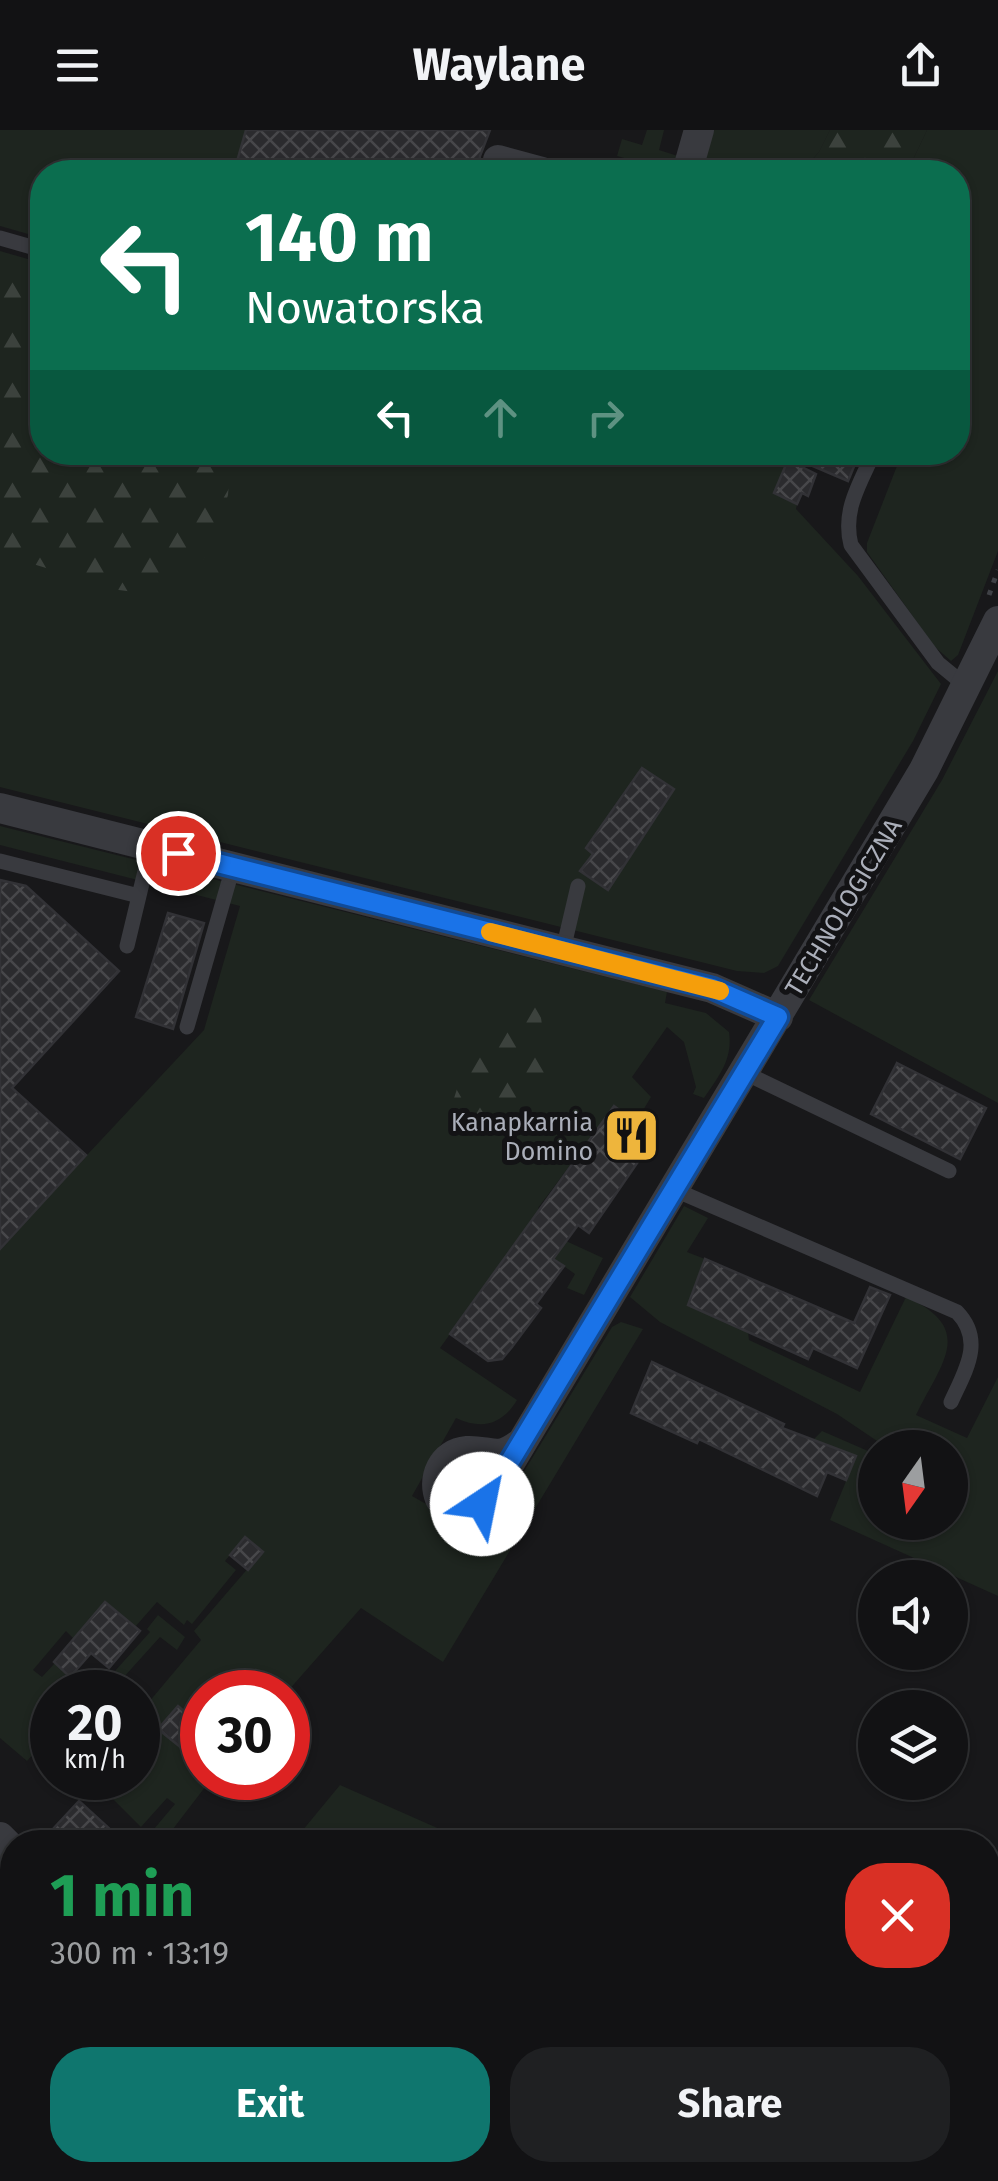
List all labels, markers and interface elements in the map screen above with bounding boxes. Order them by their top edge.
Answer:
icon: menu [50,38,105,93]
text: Waylane [413,38,585,92]
icon: share [893,38,948,93]
text: 140 m [245,196,434,280]
icon: left [80,200,210,330]
text: Nowatorska [245,281,485,335]
icon: left [368,390,423,445]
icon: ahead [473,390,528,445]
icon: right [578,390,633,445]
pin [136,811,221,896]
street label: TECHNOLOGICZNA [779,813,909,1002]
icon: arrive [151,826,206,881]
restaurant icon: Kanapkarnia Domino [602,1106,662,1166]
place label: Kanapkarnia Domino [451,1108,593,1167]
north arrow [858,1430,968,1540]
map controls [858,1430,968,1800]
position arrow [430,1452,534,1556]
button: sound [858,1560,968,1670]
speed limit sign: 30 [180,1670,310,1800]
button: layers [858,1690,968,1800]
text: 20 [67,1693,123,1753]
text: km/h [64,1745,126,1775]
text: 1 min [50,1860,194,1932]
button: close [845,1863,950,1968]
text: 300 m · 13:19 [50,1934,229,1972]
button: Exit [50,2047,490,2162]
button: Share [510,2047,950,2162]

